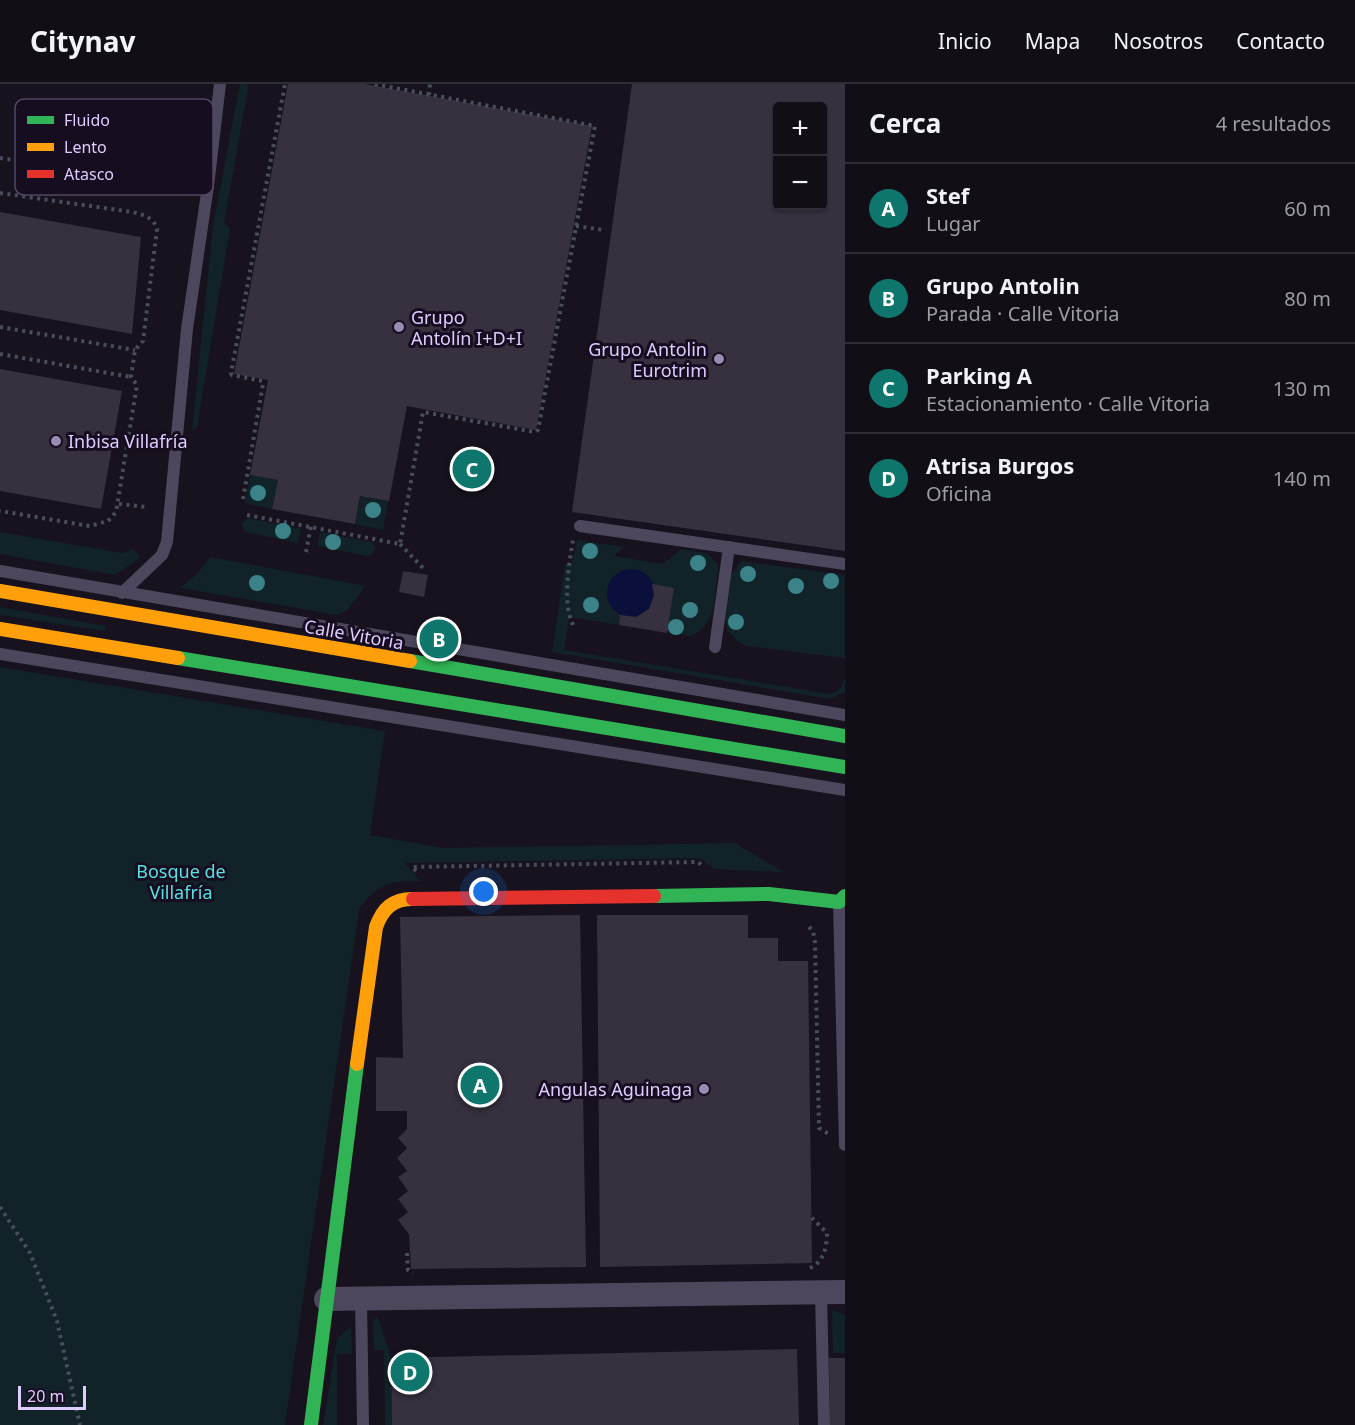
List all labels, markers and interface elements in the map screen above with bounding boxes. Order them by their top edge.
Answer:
text: Citynav [30,22,135,60]
text: Inicio [938,27,992,55]
text: Mapa [1025,27,1080,55]
text: Nosotros [1113,27,1203,55]
text: Contacto [1236,27,1325,55]
legend [15,99,213,195]
map controls [773,102,827,210]
button: + [773,102,827,156]
text: Cerca [869,105,941,141]
text: Fluido [64,109,110,131]
text: 4 resultados [1216,110,1331,137]
text: Lento [64,136,107,158]
button: − [773,156,827,210]
text: Atasco [64,163,114,185]
text: Stef [926,180,969,210]
text: A [882,195,895,222]
text: 60 m [1284,195,1331,222]
text: Lugar [926,210,981,237]
text: Grupo Antolin [926,270,1080,300]
text: B [882,285,895,312]
text: 80 m [1284,285,1331,312]
text: Parada · Calle Vitoria [926,300,1119,327]
place label: Grupo Antolín I+D+I [411,305,522,350]
marker: Grupo Antolín I+D+I [392,320,406,334]
place label: Grupo Antolin Eurotrim [588,337,707,382]
marker: Grupo Antolin Eurotrim [712,352,726,366]
text: Parking A [926,360,1032,390]
text: C [882,375,895,402]
text: 130 m [1273,375,1331,402]
text: Estacionamiento · Calle Vitoria [926,390,1210,417]
place label: Inbisa Villafría [68,429,188,453]
marker: Inbisa Villafría [49,434,63,448]
pin: C [452,446,492,492]
text: Atrisa Burgos [926,450,1074,480]
text: D [881,465,896,492]
text: 140 m [1273,465,1331,492]
text: Oficina [926,480,992,507]
street label: Calle Vitoria [302,613,406,655]
pin: B [420,616,458,662]
park label: Bosque de Villafría [136,859,226,904]
your location [469,877,498,906]
pin: A [460,1062,500,1108]
place label: Angulas Aguinaga [538,1077,692,1101]
marker: Angulas Aguinaga [697,1082,711,1096]
pin: D [390,1350,430,1394]
scale bar [18,1383,86,1410]
text: 20 m [27,1385,64,1407]

